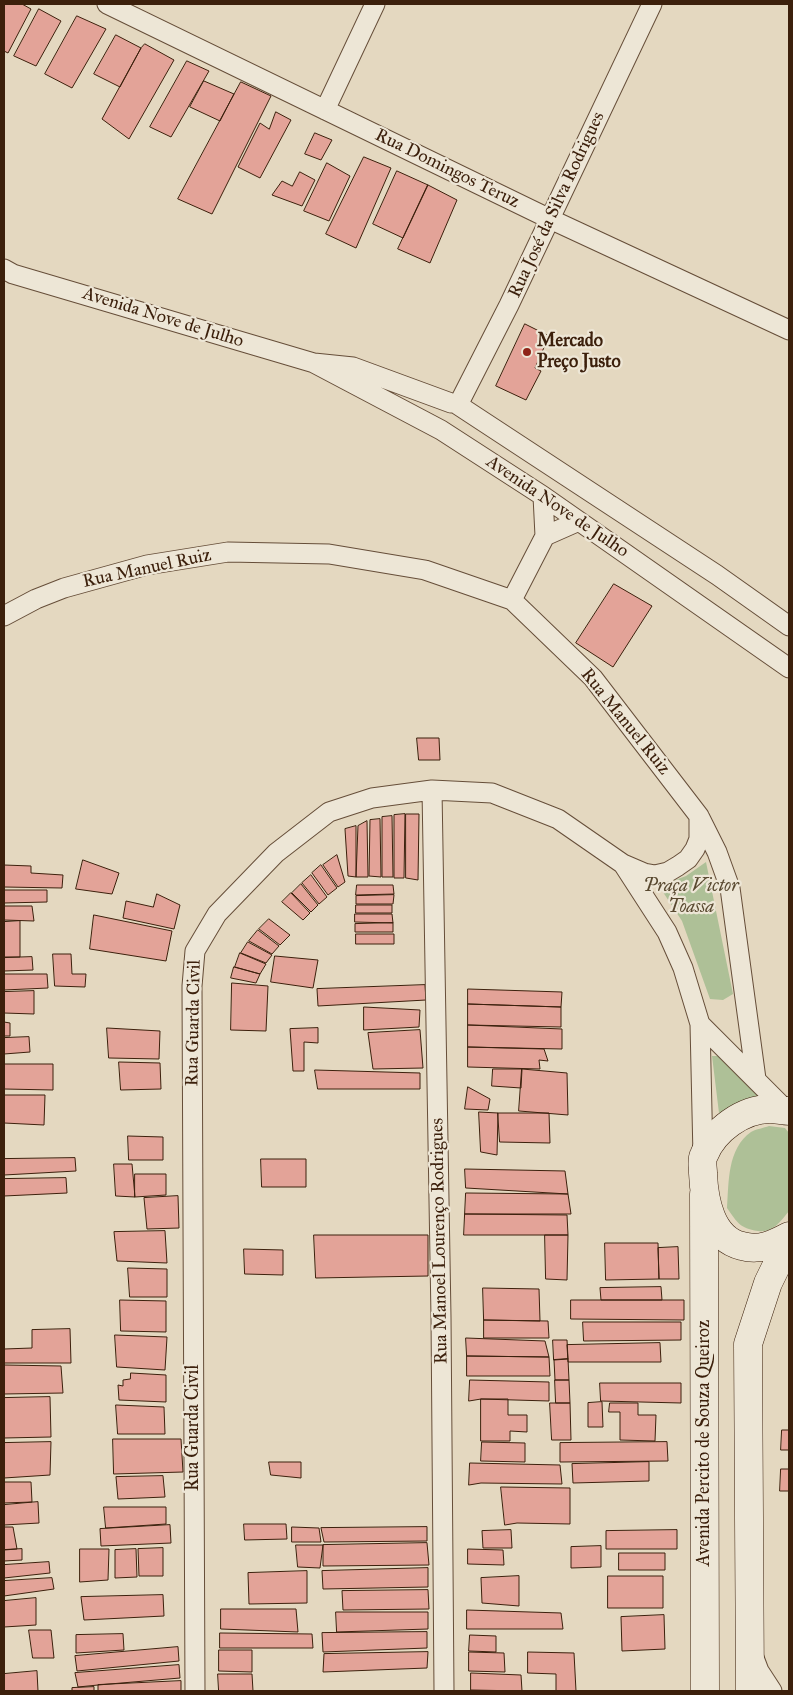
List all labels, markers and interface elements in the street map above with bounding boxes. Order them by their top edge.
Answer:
street label: Rua José da Silva Rodrigues [504,109,610,301]
street label: Rua Domingos Teruz [371,125,523,213]
street label: Avenida Nove de Julho [80,283,246,353]
place label: Mercado Preço Justo [537,331,621,374]
marker: Mercado Preço Justo [521,346,533,358]
street label: Avenida Nove de Julho [482,451,632,563]
street label: Rua Manuel Ruiz [81,545,213,593]
street label: Rua Manuel Ruiz [576,664,674,780]
park label: Praça Victor Toassa [643,876,739,919]
street label: Rua Guarda Civil [182,959,206,1087]
street label: Rua Manoel Lourenço Rodrigues [427,1118,453,1364]
street label: Avenida Percito de Souza Queiroz [694,1320,716,1566]
street label: Rua Guarda Civil [183,1365,205,1491]

